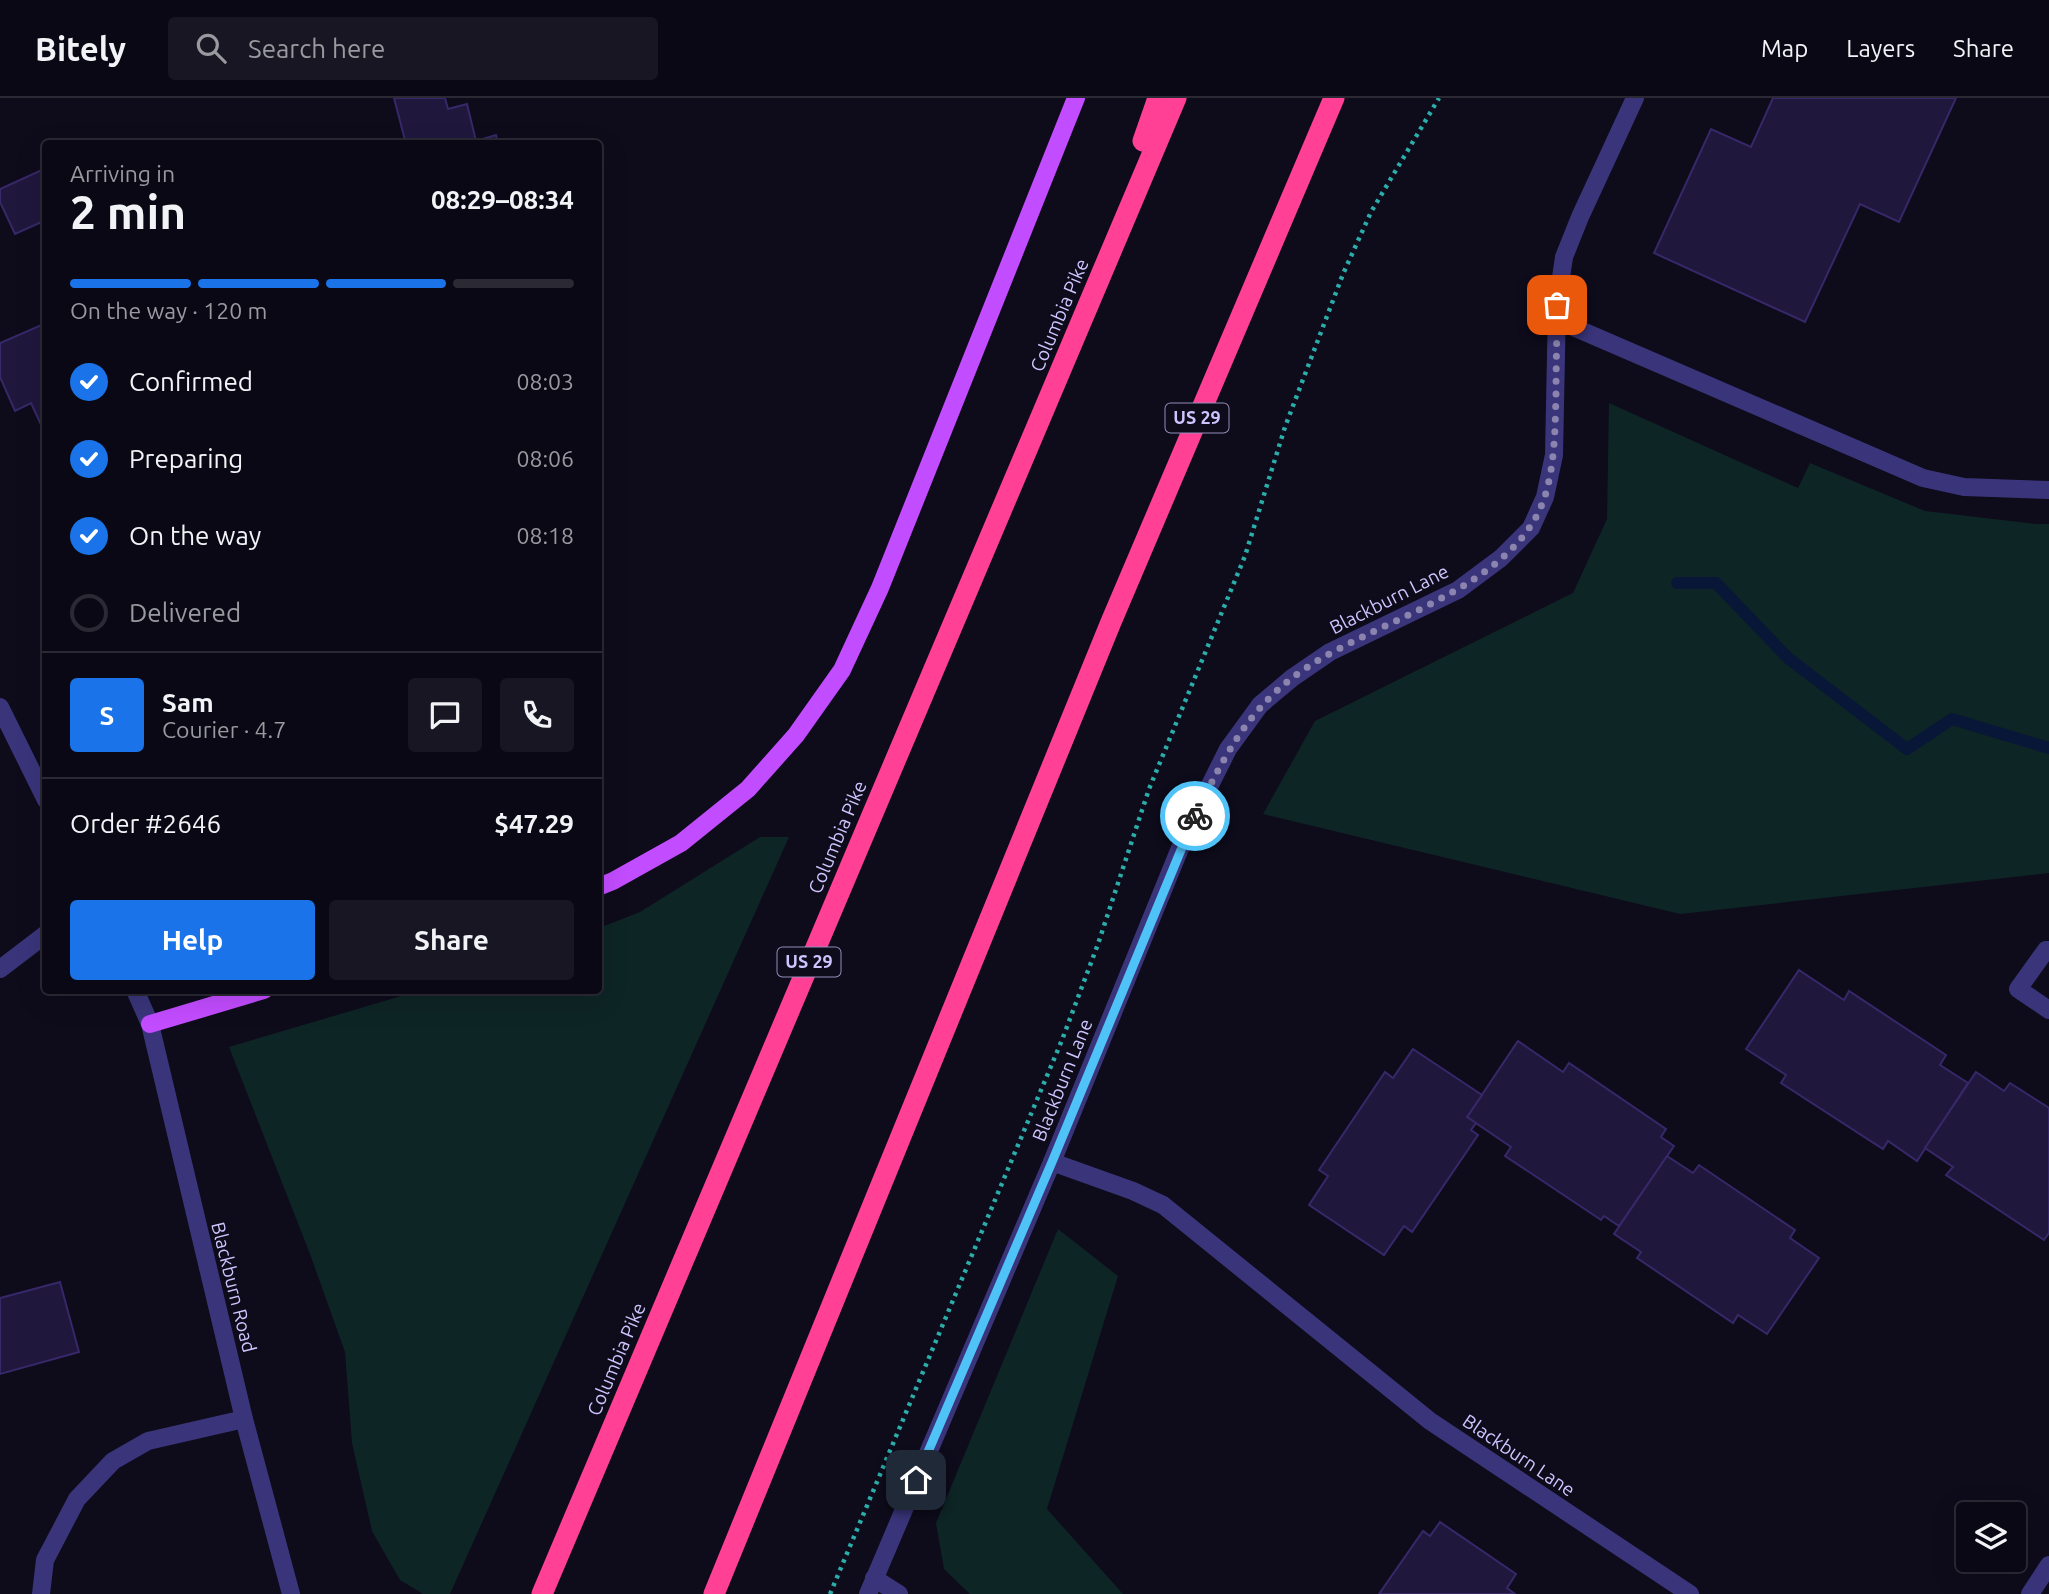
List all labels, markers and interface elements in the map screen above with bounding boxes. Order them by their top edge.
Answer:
search box [168,17,658,80]
icon: search [192,29,230,67]
text: Bitely [35,30,126,67]
text: Search here [248,34,385,63]
text: Map [1761,35,1808,62]
text: Layers [1846,35,1915,62]
text: Share [1953,35,2014,62]
text: Arriving in [70,161,175,186]
text: 08:29–08:34 [431,185,574,214]
text: 2 min [70,186,186,238]
street label: Columbia Pike [1025,255,1093,375]
pin [1527,275,1587,335]
icon: bag [1538,286,1576,324]
text: On the way · 120 m [70,298,267,323]
icon: check [70,363,108,401]
text: Confirmed [129,367,253,396]
text: 08:03 [516,369,574,394]
road number: US 29 [1166,404,1228,432]
icon: check [70,440,108,478]
text: Preparing [129,444,243,473]
text: 08:06 [516,446,574,471]
icon: check [70,517,108,555]
text: On the way [129,521,261,550]
text: 08:18 [516,523,574,548]
street label: Blackburn Lane [1326,560,1452,638]
text: Delivered [129,598,241,627]
button: chat [408,678,482,752]
button: phone [500,678,574,752]
text: Sam [162,688,214,717]
text: S [100,701,114,730]
text: Courier · 4.7 [162,717,286,742]
street label: Columbia Pike [803,777,871,897]
courier [1160,781,1230,851]
icon: bike [1176,797,1214,835]
text: Order #2646 [70,809,221,838]
text: $47.29 [494,809,574,838]
button: Help [70,900,315,980]
button: Share [329,900,574,980]
road number: US 29 [778,948,840,976]
street label: Blackburn Lane [1027,1015,1097,1145]
street label: Blackburn Road [207,1220,261,1354]
street label: Columbia Pike [582,1299,650,1419]
street label: Blackburn Lane [1459,1409,1579,1501]
pin [886,1450,946,1510]
icon: home [897,1461,935,1499]
map controls [1956,1502,2026,1572]
button: layers [1956,1502,2026,1572]

